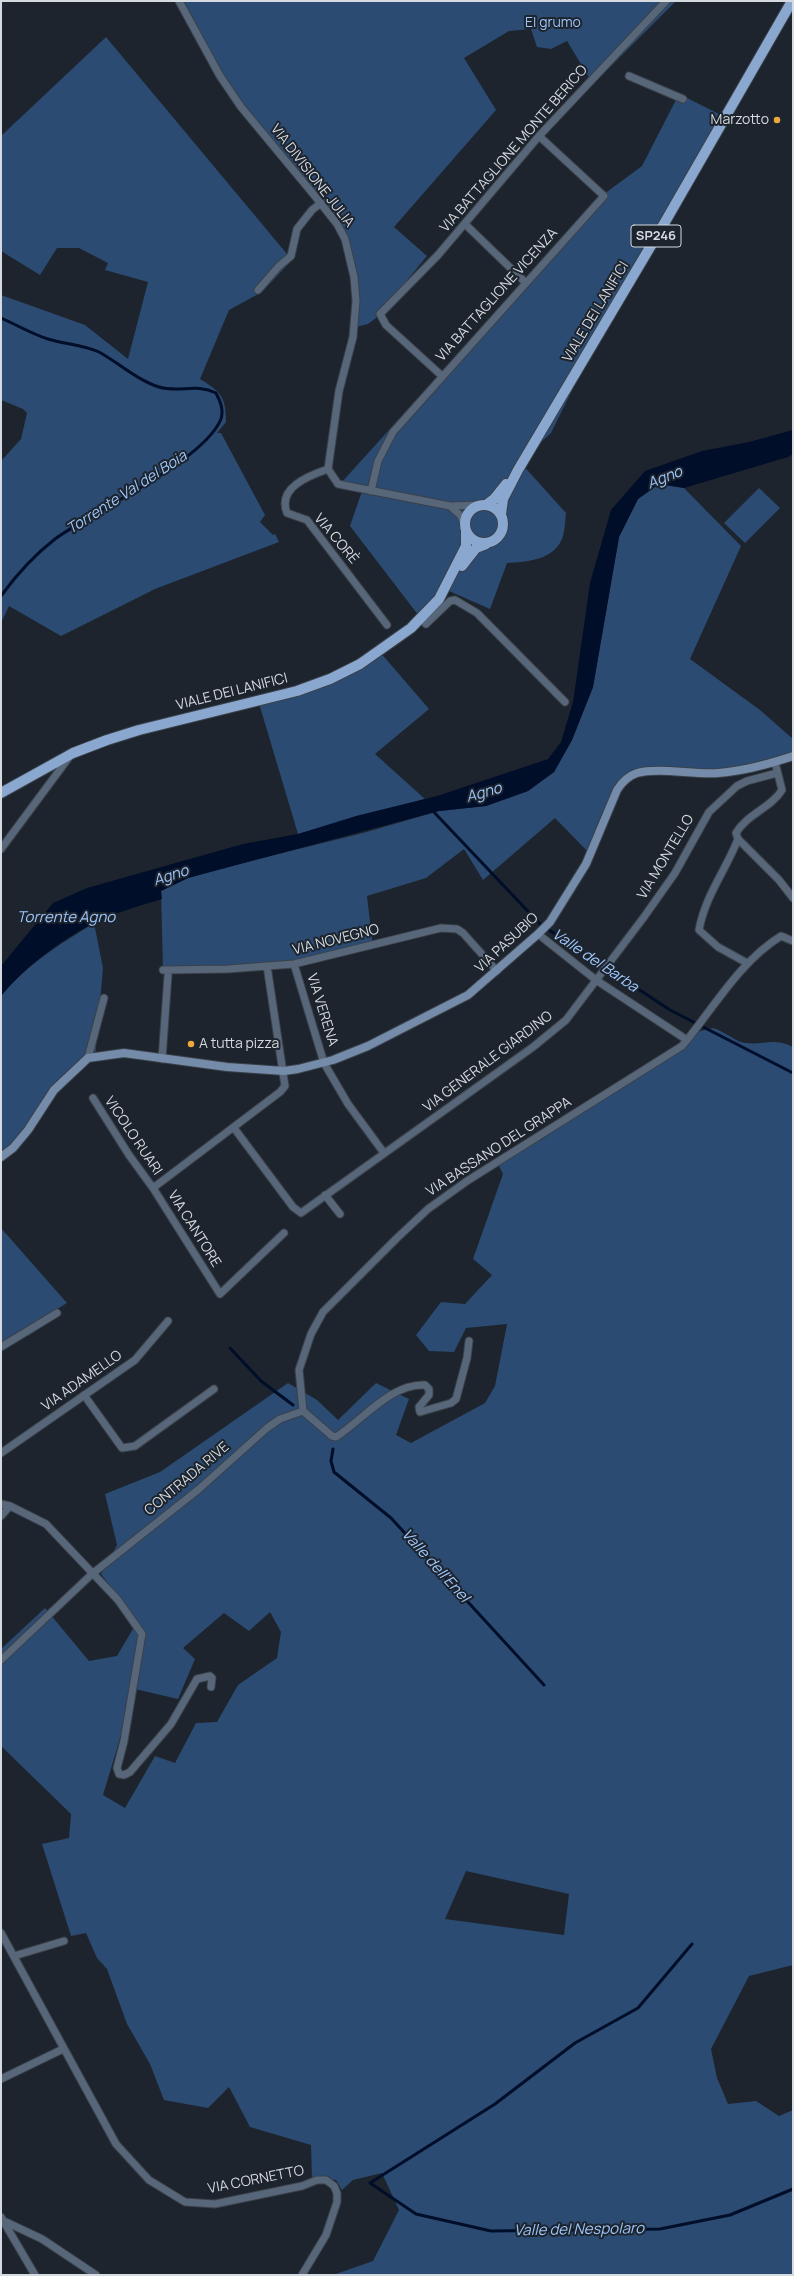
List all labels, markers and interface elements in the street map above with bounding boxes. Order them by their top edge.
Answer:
park label: El grumo [525,15,581,31]
street label: VIA BATTAGLIONE MONTE BERICO [437,62,591,236]
place label: Marzotto [711,112,769,128]
marker: Marzotto [772,115,782,125]
street label: VIA DIVISIONE JULIA [267,121,357,231]
street label: VIA BATTAGLIONE VICENZA [433,225,561,365]
road number: SP246 [631,225,681,247]
street label: VIALE DEI LANIFICI [559,259,633,365]
water label: Torrente Val del Boia [64,447,190,539]
water label: Agno [645,463,685,493]
street label: VIA CORÈ [310,510,362,568]
street label: VIALE DEI LANIFICI [174,670,290,714]
water label: Agno [464,779,504,807]
street label: VIA MONTELLO [634,812,698,902]
water label: Agno [151,862,191,890]
water label: Torrente Agno [17,909,115,927]
street label: VIA PASUBIO [472,910,542,976]
street label: VIA NOVEGNO [291,921,381,959]
water label: Valle del Barba [549,926,641,996]
street label: VIA VERENA [303,972,341,1048]
street label: VIA GENERALE GIARDINO [420,1008,556,1116]
place label: A tutta pizza [199,1036,279,1052]
marker: A tutta pizza [186,1039,196,1049]
street label: VICOLO RUARI [101,1094,165,1178]
street label: VIA BASSANO DEL GRAPPA [423,1094,575,1200]
street label: VIA CANTORE [164,1188,224,1270]
street label: VIA ADAMELLO [39,1347,125,1415]
street label: CONTRADA RIVE [141,1439,233,1519]
water label: Valle dell'Enel [397,1526,473,1606]
street label: VIA CORNETTO [206,2162,306,2198]
water label: Valle del Nespolaro [514,2220,644,2240]

